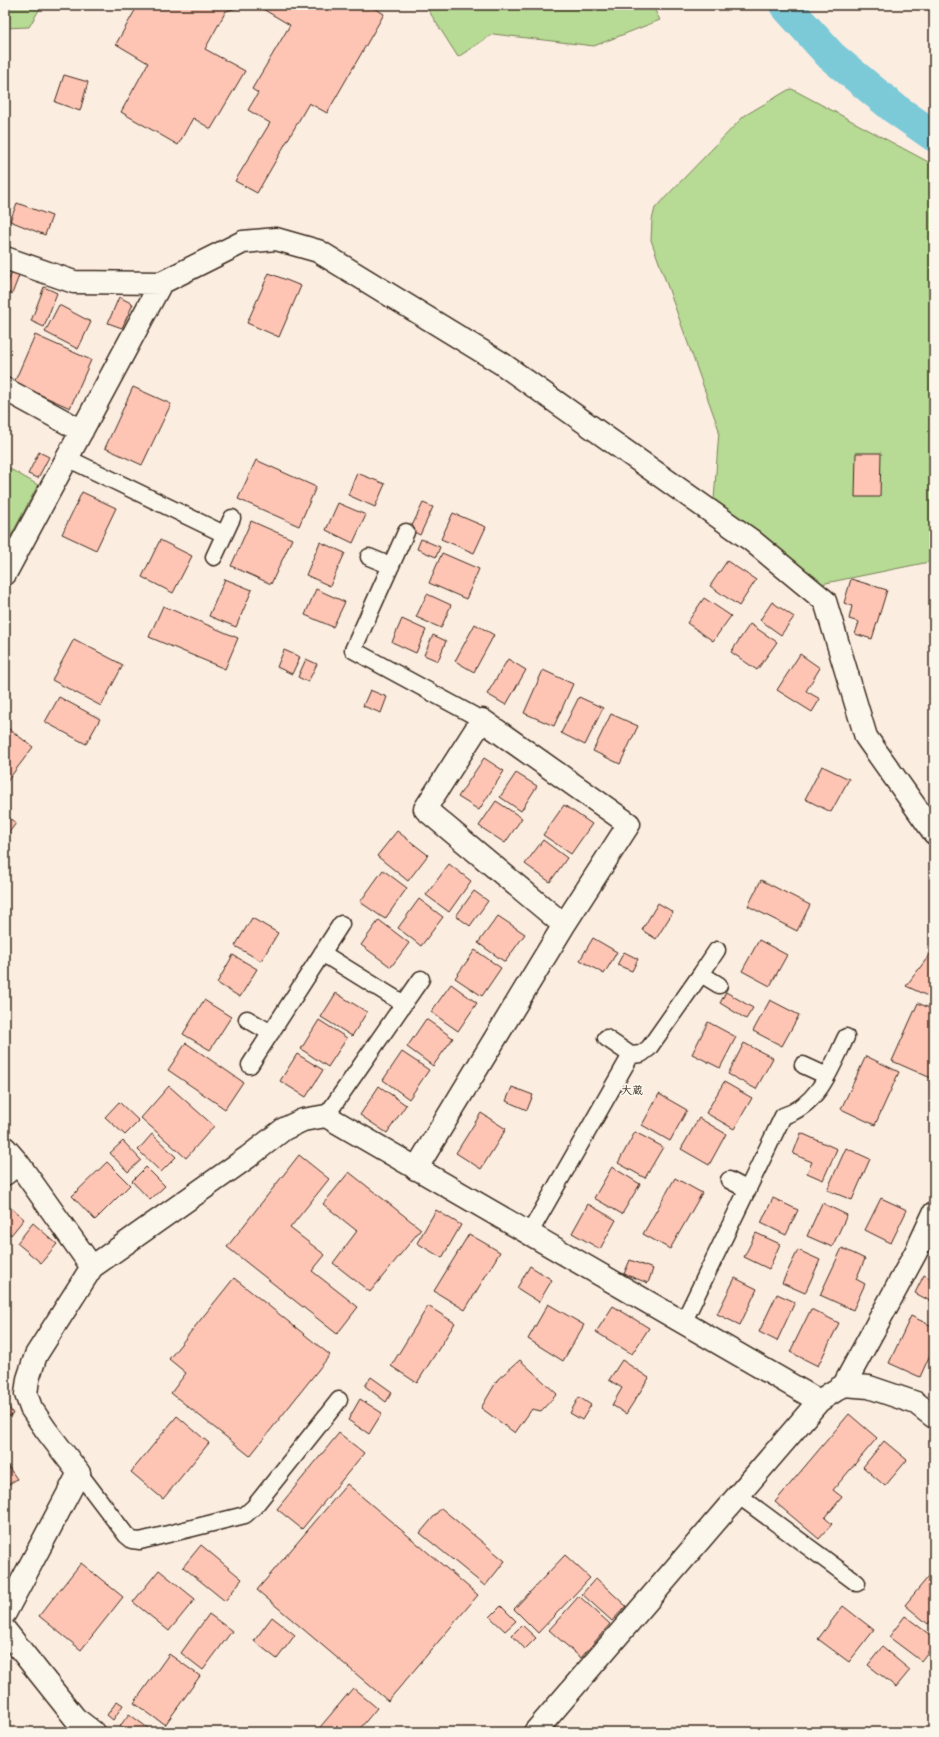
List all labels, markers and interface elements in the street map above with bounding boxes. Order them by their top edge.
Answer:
district label: 大蔵 [621,1081,643,1098]

